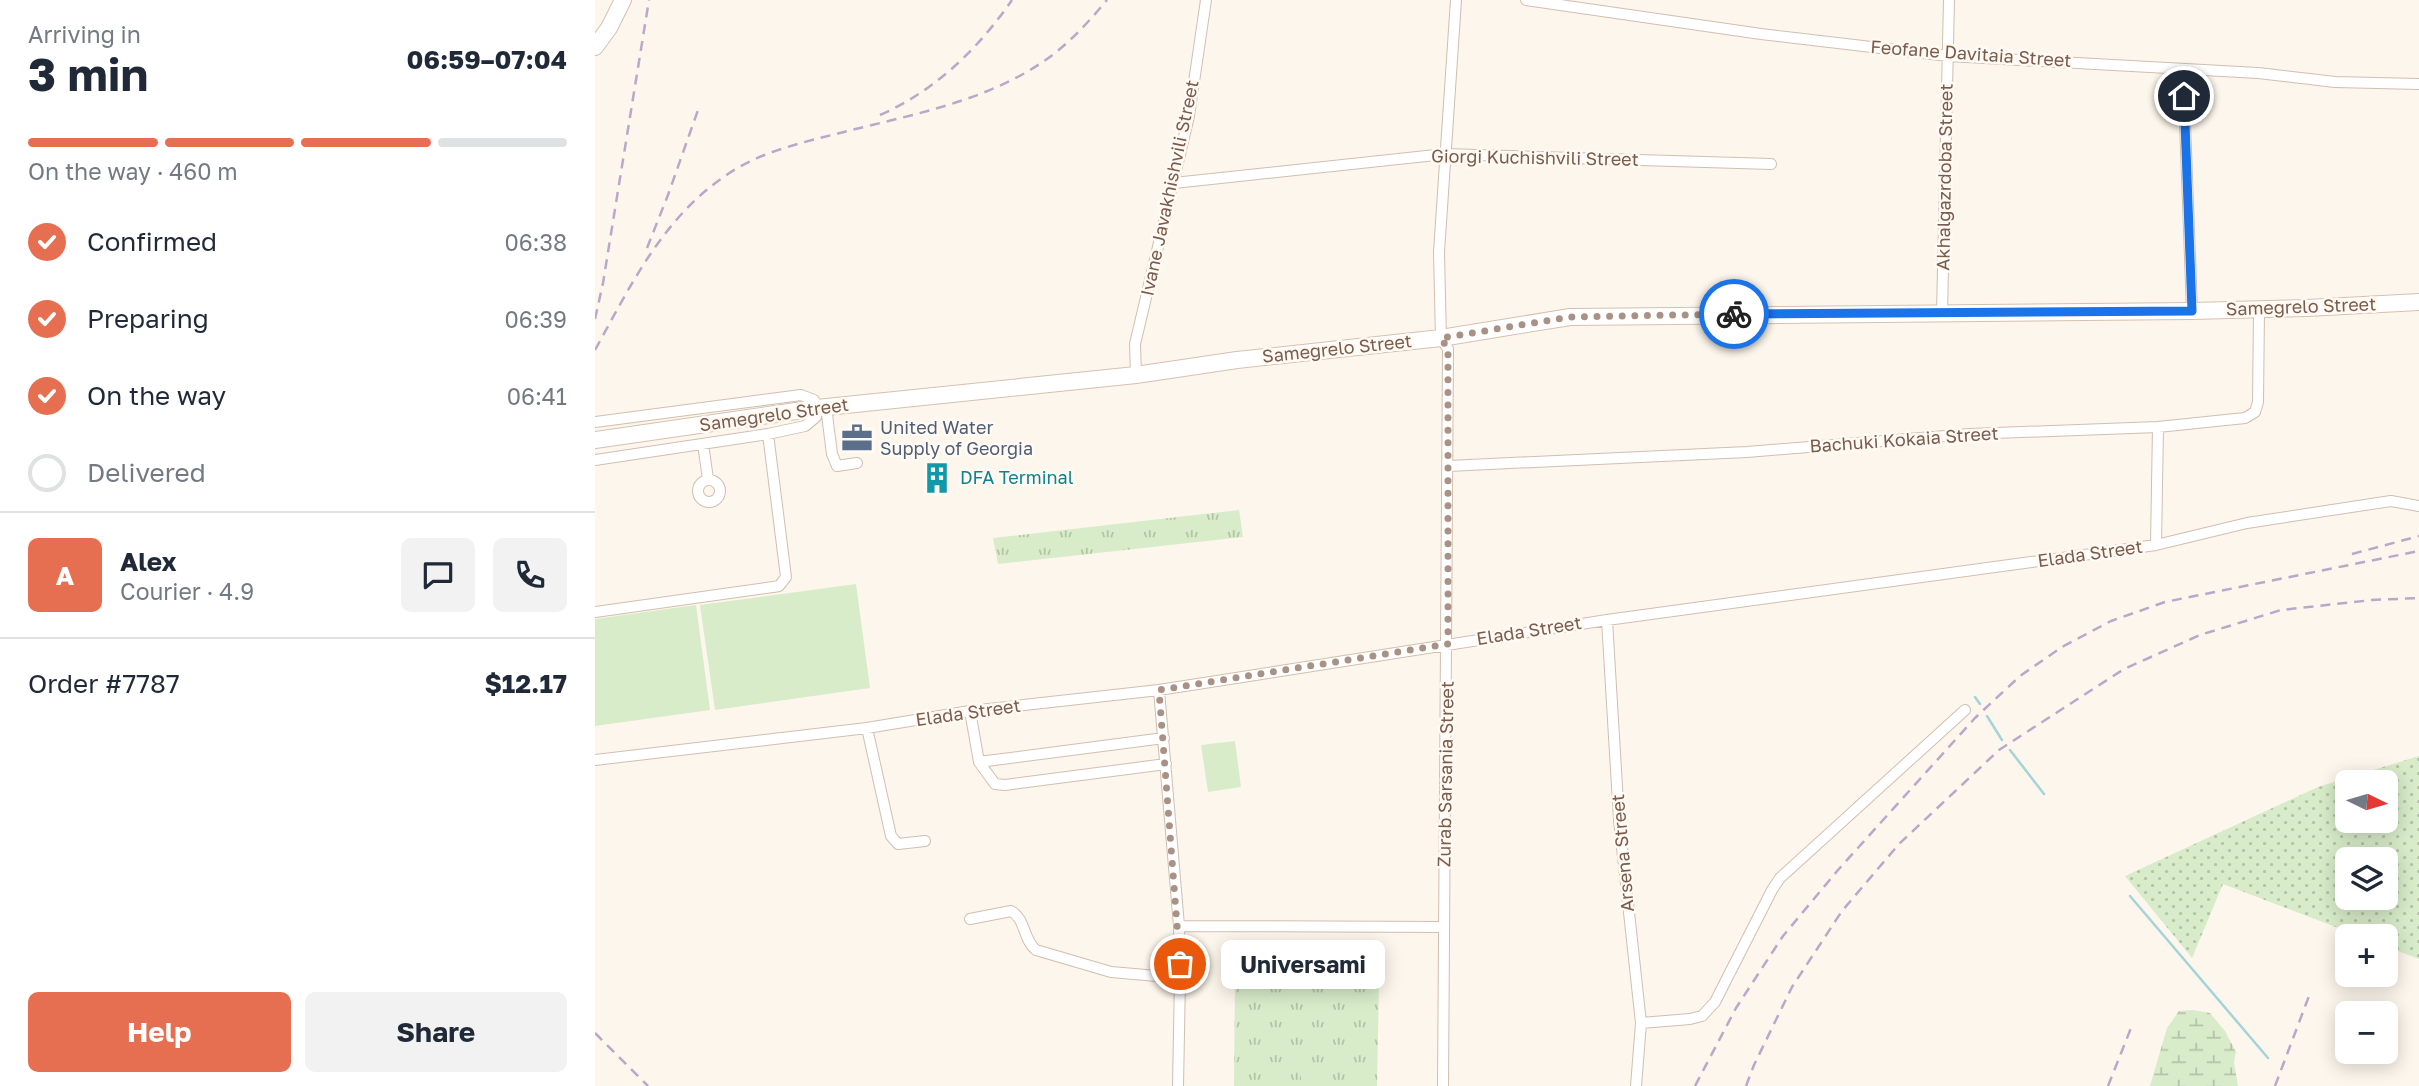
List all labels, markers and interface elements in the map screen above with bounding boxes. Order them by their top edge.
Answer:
text: Arriving in [28,20,141,48]
street label: Feofane Davitaia Street [1870,35,2072,71]
text: 06:59–07:04 [407,44,567,75]
text: 3 min [28,46,148,101]
pin [2154,66,2214,126]
icon: home [2165,77,2203,115]
street label: Ivane Javakhishvili Street [1135,78,1203,298]
street label: Akhalgazrdoba Street [1931,83,1957,271]
street label: Giorgi Kuchishvili Street [1431,144,1639,170]
text: On the way · 460 m [28,157,238,185]
icon: check [28,223,66,261]
text: Confirmed [87,226,217,257]
text: 06:38 [504,228,567,256]
courier [1699,279,1769,349]
street label: Samegrelo Street [2225,292,2377,320]
icon: bike [1715,295,1753,333]
icon: check [28,300,66,338]
text: Preparing [87,303,209,334]
text: 06:39 [505,305,567,333]
street label: Samegrelo Street [1261,329,1413,367]
icon: check [28,377,66,415]
text: On the way [87,380,226,411]
text: 06:41 [507,382,567,410]
street label: Samegrelo Street [698,393,850,435]
place label: United Water Supply of Georgia [880,416,1033,459]
office icon: United Water Supply of Georgia [840,421,874,455]
street label: Bachuki Kokaia Street [1809,421,1999,457]
text: Delivered [87,457,206,488]
building icon: DFA Terminal [920,461,954,495]
place label: DFA Terminal [960,466,1074,488]
street label: Elada Street [2036,535,2144,571]
button: chat [401,538,475,612]
button: phone [493,538,567,612]
text: Alex [120,546,177,577]
text: A [56,560,74,591]
text: Courier · 4.9 [120,577,254,605]
street label: Elada Street [1475,611,1583,649]
text: Order #7787 [28,668,180,699]
text: $12.17 [484,668,567,699]
street label: Zurab Sarsania Street [1432,681,1458,867]
street label: Elada Street [914,694,1022,730]
north arrow [2335,770,2397,833]
map controls [2335,770,2398,1064]
street label: Arsena Street [1606,793,1638,913]
button: layers [2335,847,2398,910]
button: + [2335,924,2398,987]
pin [1150,934,1210,994]
callout: Universami [1222,940,1387,988]
icon: bag [1161,945,1199,983]
text: Universami [1240,950,1366,978]
button: Help [28,992,291,1072]
button: Share [305,992,567,1072]
button: − [2335,1001,2398,1064]

